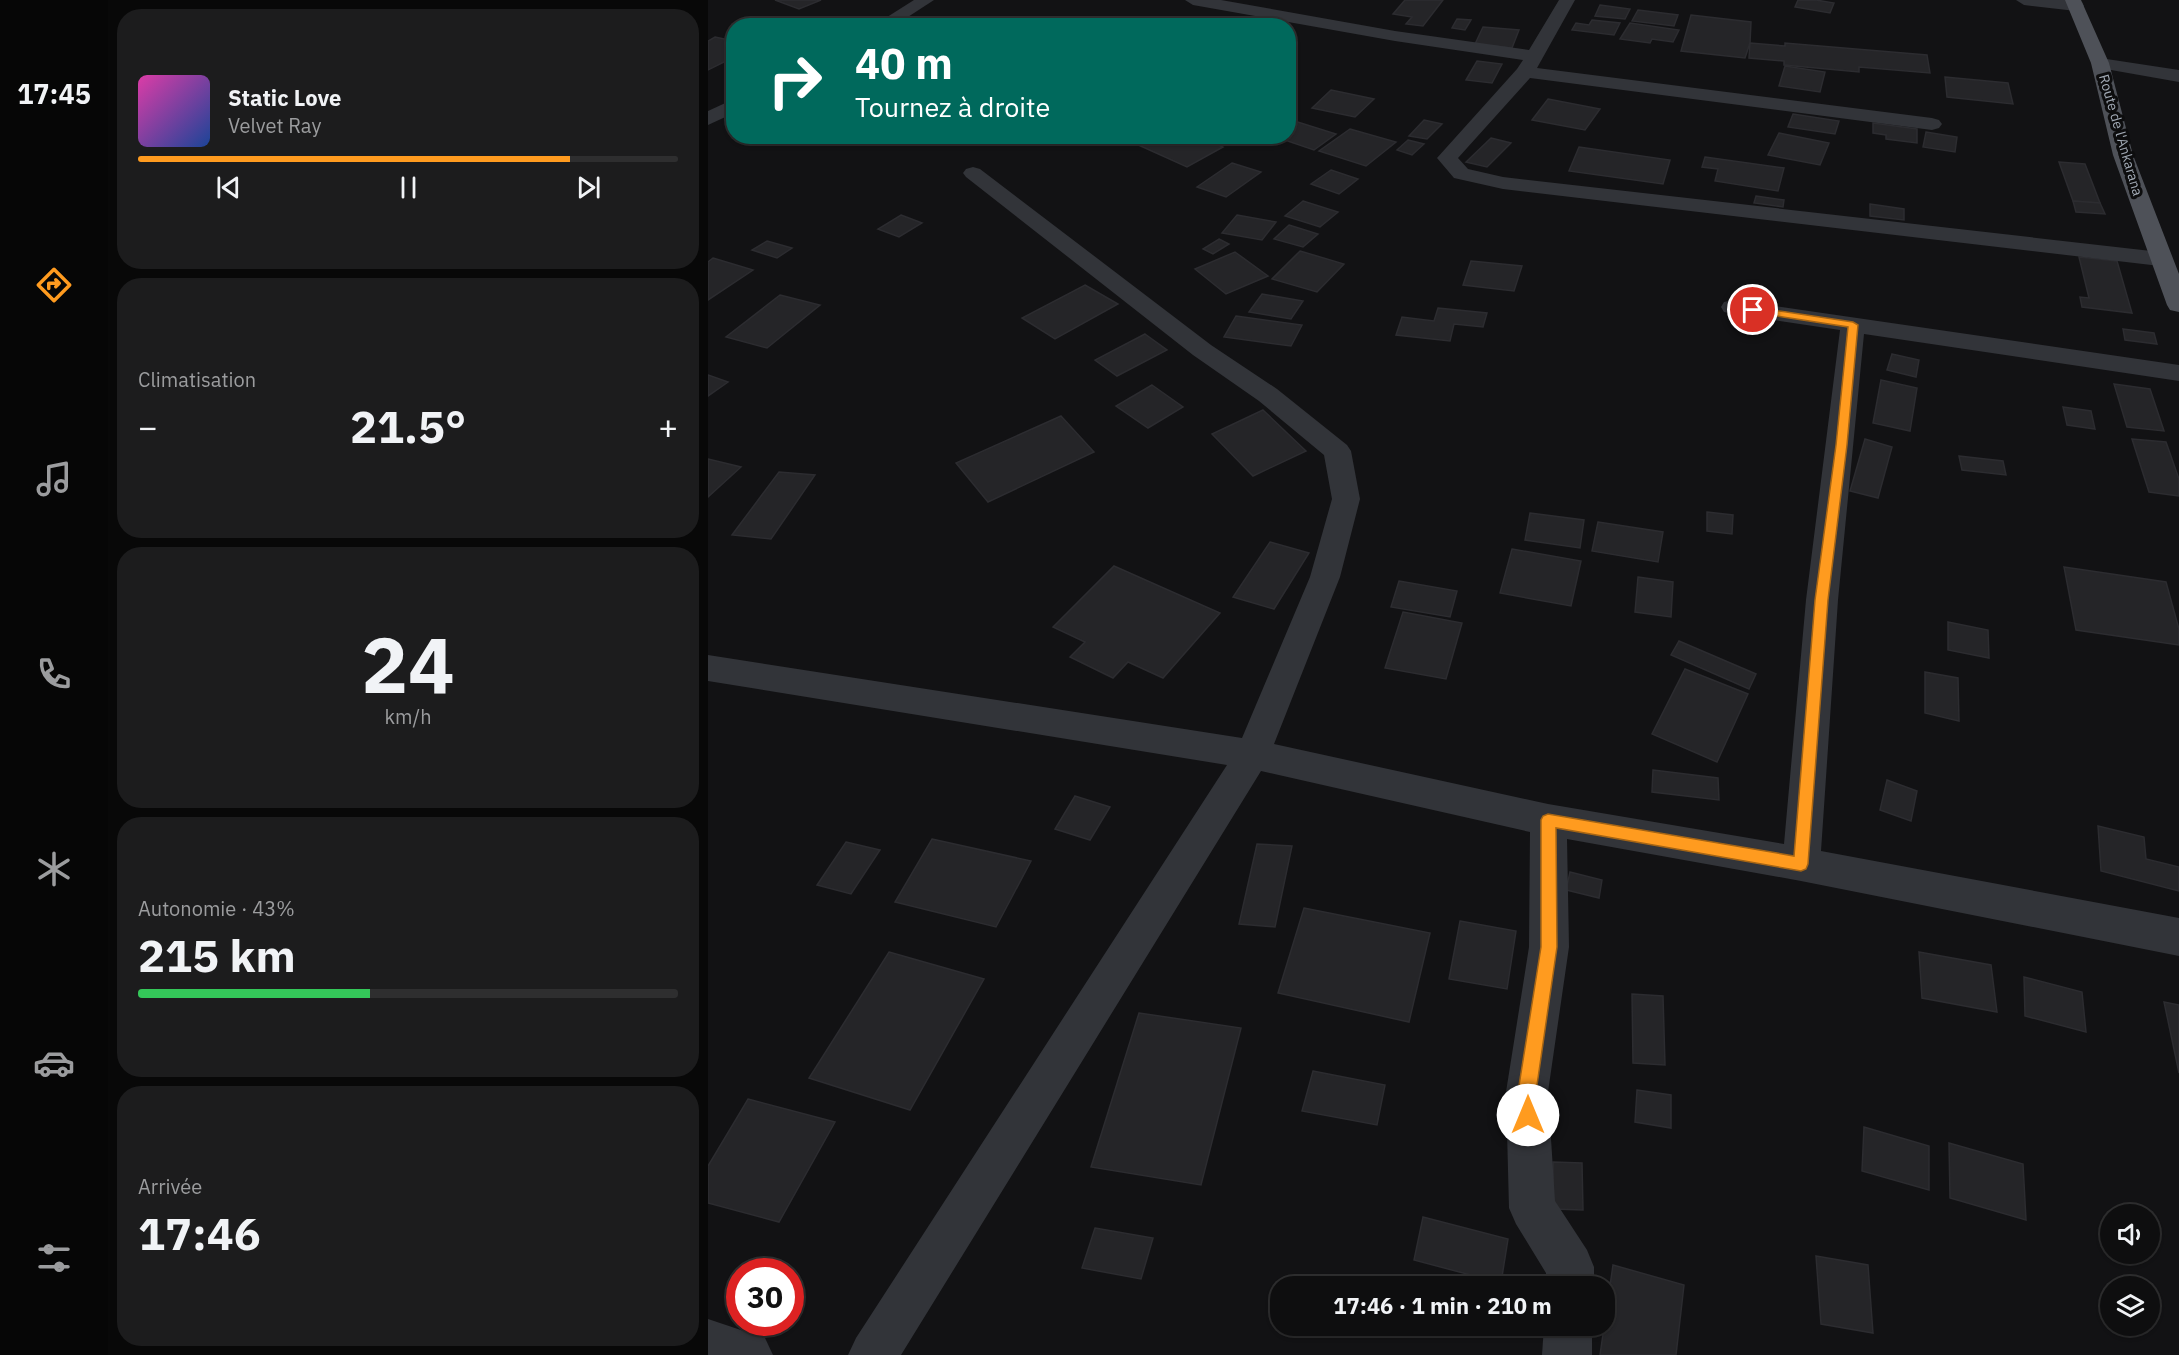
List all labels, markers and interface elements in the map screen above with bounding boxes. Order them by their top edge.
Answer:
text: 40 m [855,36,953,91]
icon: right [756,42,834,120]
street label: Route de l'Ankarana [2095,72,2147,198]
text: 17:45 [17,76,91,111]
text: Static Love [228,83,341,112]
text: Tournez à droite [855,89,1050,124]
text: Velvet Ray [228,112,321,139]
icon: previous [212,171,245,204]
icon: pause [392,171,425,204]
icon: next [572,171,605,204]
icon: directions [33,264,75,306]
pin [1727,284,1778,335]
icon: arrive [1736,293,1769,326]
text: Climatisation [138,366,256,393]
text: 21.5° [350,397,466,455]
text: − [138,405,158,448]
text: + [658,405,678,448]
icon: music [33,458,75,500]
text: 24 [361,613,455,714]
icon: phone [33,653,75,695]
text: km/h [384,703,432,730]
icon: climate [33,848,75,890]
text: Autonomie · 43% [138,895,295,922]
text: 215 km [138,926,296,984]
icon: car [33,1042,75,1084]
position arrow [1496,1083,1560,1147]
text: Arrivée [138,1173,202,1200]
text: 17:46 [138,1204,261,1262]
map controls [2100,1204,2160,1336]
button: sound [2100,1204,2160,1264]
icon: filters [33,1237,75,1279]
speed limit sign: 30 [726,1258,804,1336]
button: layers [2100,1276,2160,1336]
text: 17:46 · 1 min · 210 m [1333,1291,1552,1320]

